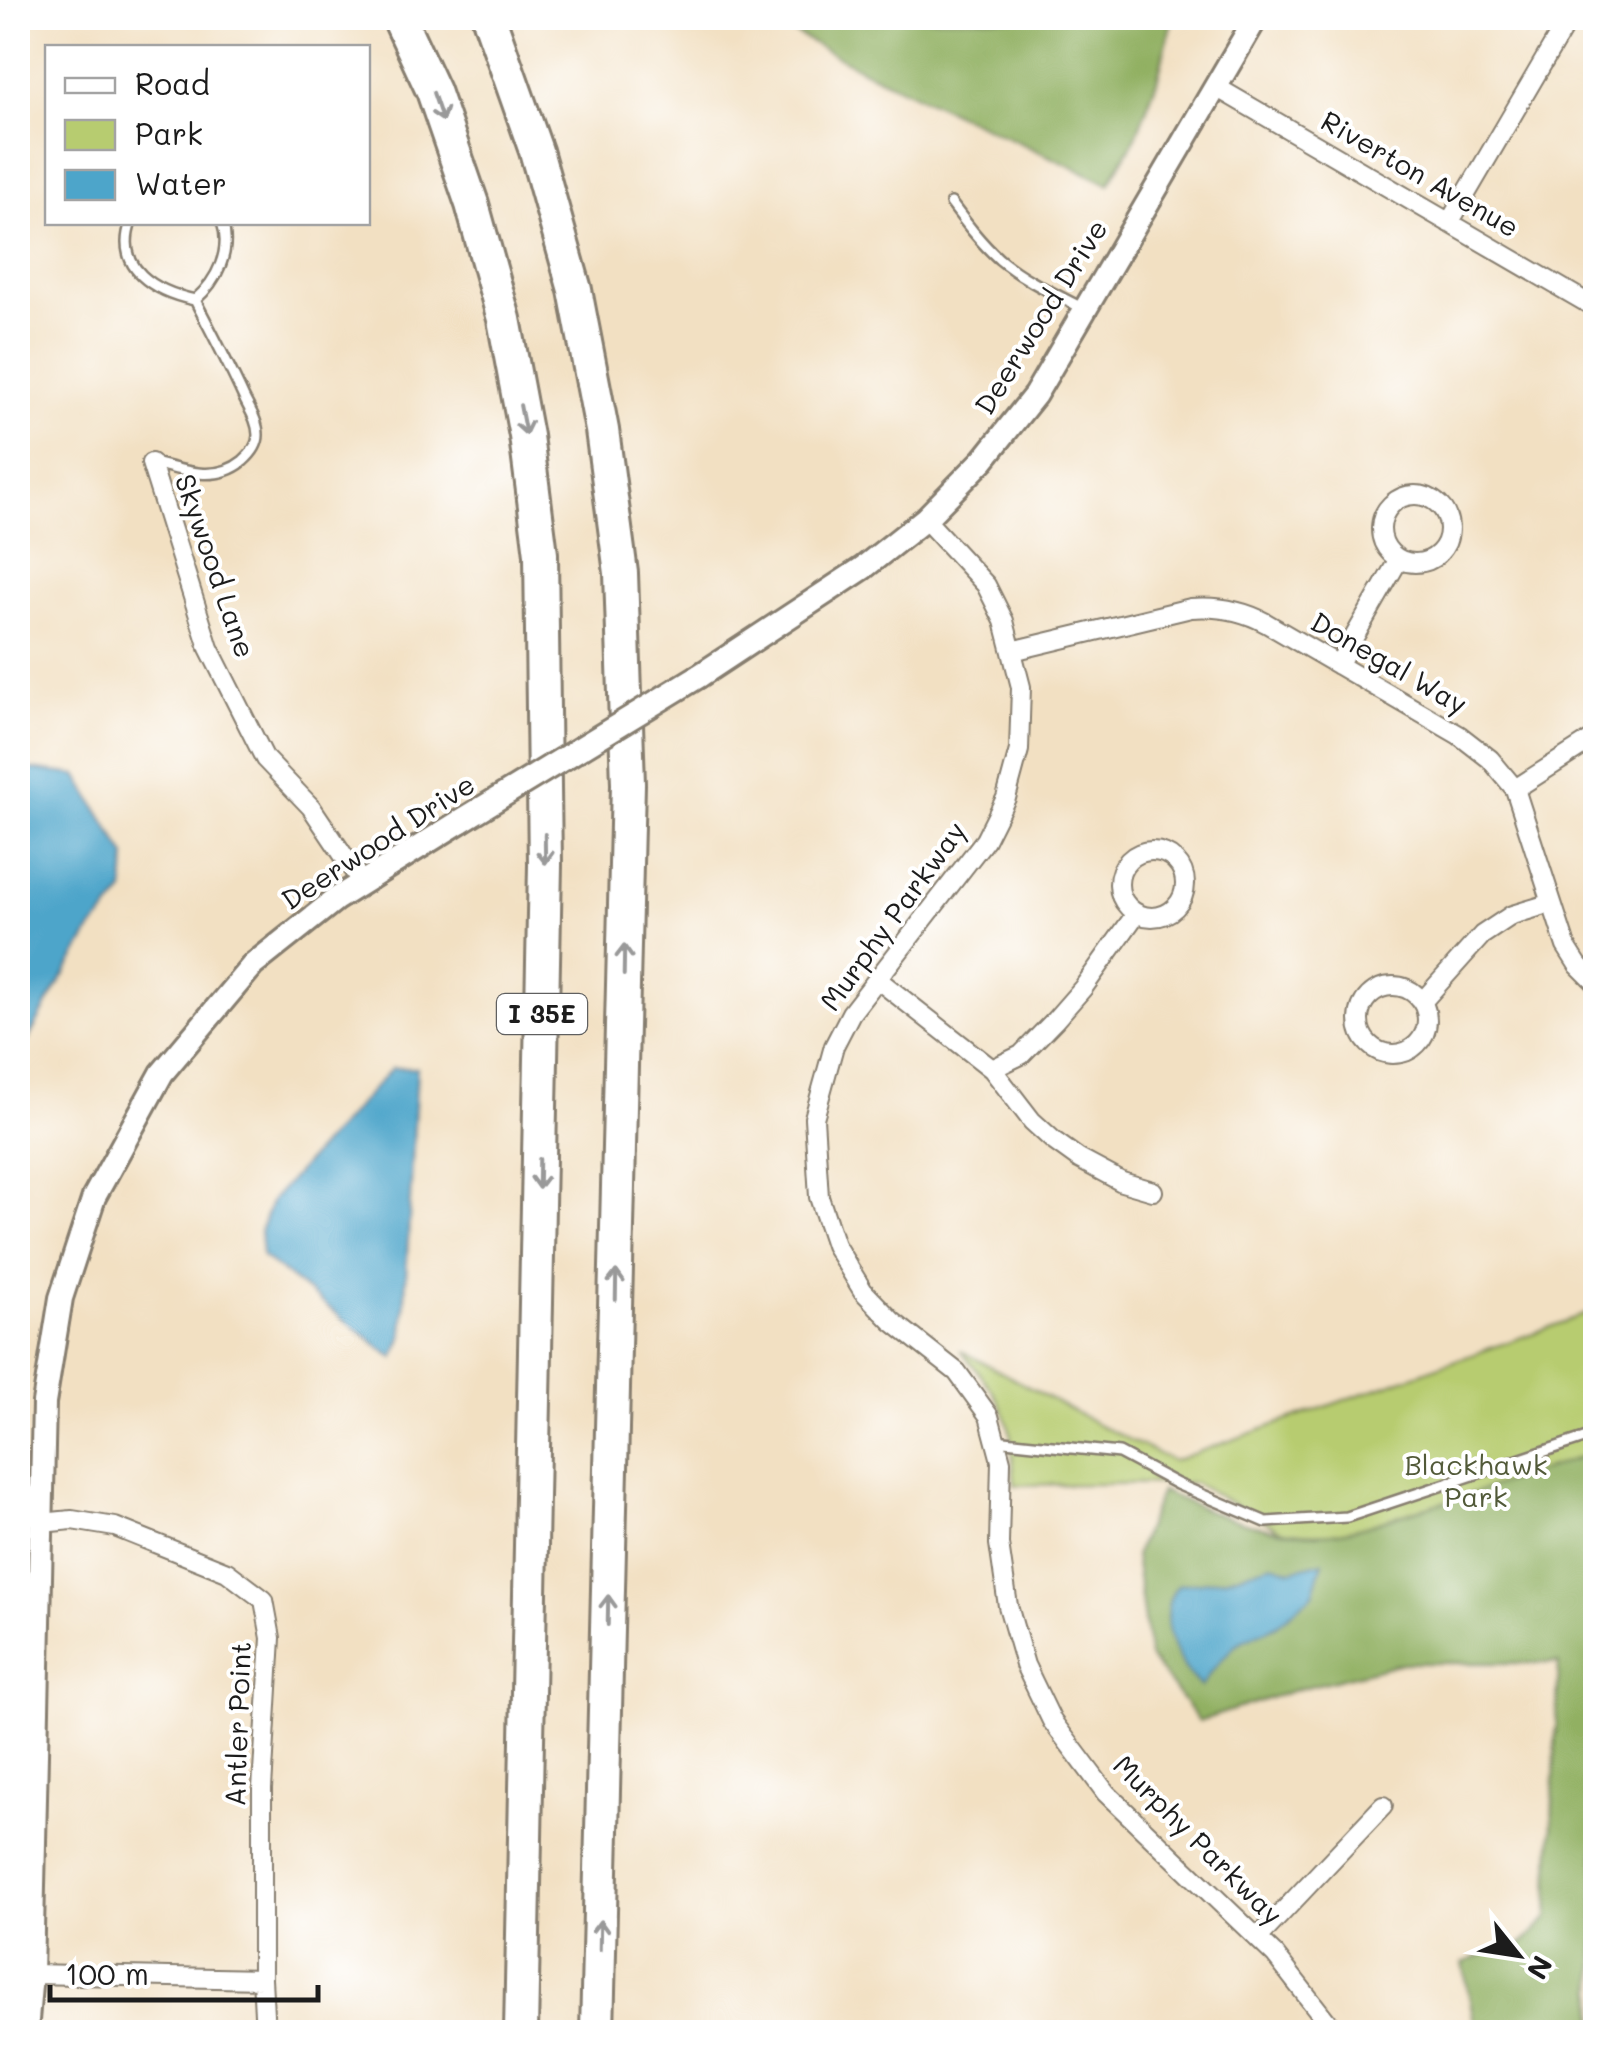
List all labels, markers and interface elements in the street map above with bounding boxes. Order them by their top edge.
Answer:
legend [45,45,370,225]
text: Road [135,63,210,103]
one-way arrow [431,90,449,122]
street label: Riverton Avenue [1315,102,1526,244]
text: Park [135,113,203,153]
text: Water [135,163,227,203]
street label: Deerwood Drive [966,212,1115,421]
one-way arrow [514,403,533,436]
street label: Skywood Lane [168,469,264,662]
street label: Donegal Way [1305,603,1474,721]
street label: Deerwood Drive [274,765,481,917]
street label: Murphy Parkway [811,814,973,1017]
one-way arrow [536,832,554,864]
one-way arrow [614,945,633,977]
road number: I 35E [497,994,587,1034]
one-way arrow [529,1157,548,1189]
one-way arrow [606,1270,625,1302]
park label: Blackhawk Park [1404,1446,1548,1514]
one-way arrow [598,1595,617,1627]
street label: Antler Point [216,1641,258,1807]
street label: Murphy Parkway [1106,1747,1291,1932]
north arrow [1468,1905,1568,2005]
one-way arrow [590,1920,609,1952]
scale bar [50,1940,318,2002]
text: N [1520,1950,1561,1986]
text: 100 m [65,1953,149,1993]

